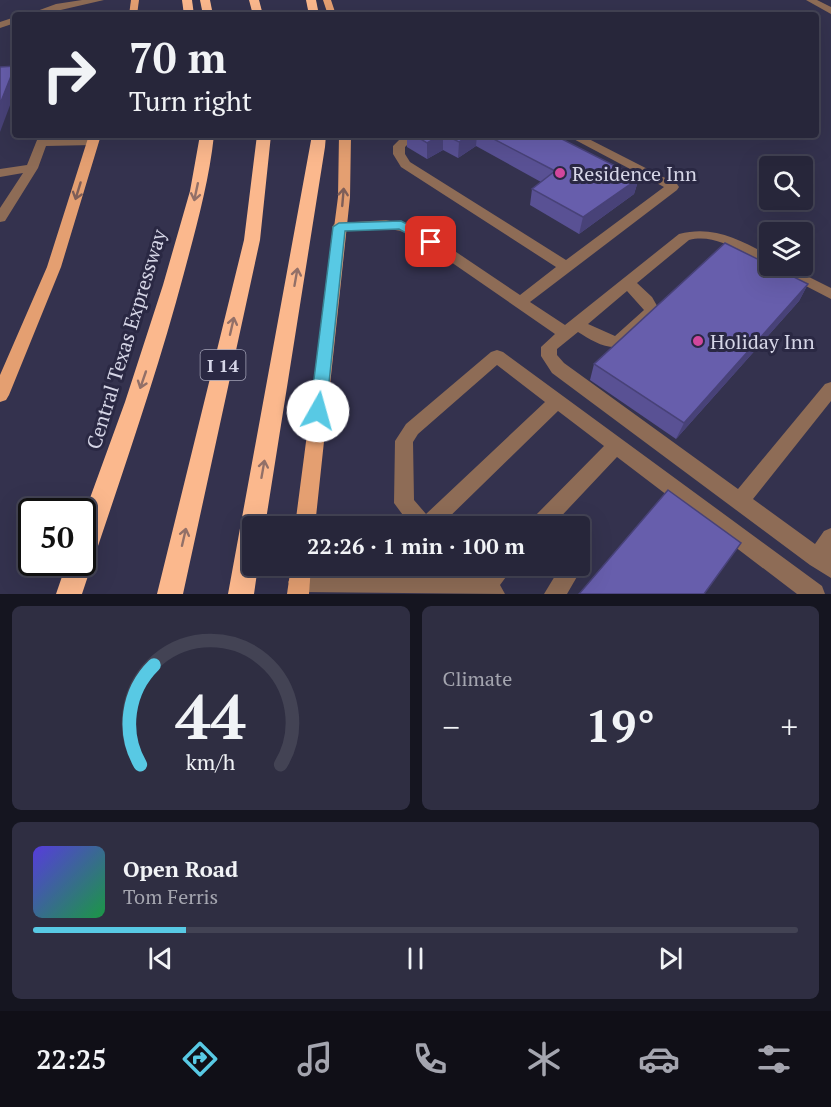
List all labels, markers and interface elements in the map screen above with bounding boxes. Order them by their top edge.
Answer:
text: 70 m [129,29,227,85]
icon: right [30,36,108,114]
text: Turn right [129,83,252,119]
map controls [759,156,813,276]
button: search [759,156,813,210]
place label: Residence Inn [572,160,697,187]
marker: Residence Inn [553,166,567,180]
one-way arrow [71,181,82,200]
one-way arrow [190,182,201,202]
one-way arrow [338,188,349,208]
pin [405,216,456,267]
button: layers [759,222,813,276]
street label: Central Texas Expressway [80,225,173,452]
icon: arrive [414,225,447,258]
one-way arrow [291,267,302,287]
one-way arrow [227,317,238,337]
place label: Holiday Inn [710,328,815,355]
marker: Holiday Inn [691,334,705,348]
road number: I 14 [200,350,246,380]
one-way arrow [137,370,148,389]
position arrow [286,379,350,443]
one-way arrow [258,460,269,479]
speed limit sign: 50 [18,498,96,576]
one-way arrow [178,528,190,547]
text: 22:26 · 1 min · 100 m [307,531,525,560]
text: Climate [443,665,512,692]
text: 44 [175,674,246,757]
text: 19° [586,695,655,755]
text: − [443,705,460,748]
text: + [780,705,798,748]
text: km/h [186,748,236,776]
text: Open Road [123,854,238,883]
text: Tom Ferris [123,883,218,910]
icon: previous [144,942,177,975]
icon: pause [399,942,432,975]
icon: next [654,942,687,975]
icon: directions [179,1038,221,1080]
icon: music [294,1038,336,1080]
icon: phone [409,1038,451,1080]
icon: climate [523,1038,565,1080]
icon: car [638,1038,680,1080]
icon: filters [753,1038,795,1080]
text: 22:25 [36,1041,107,1077]

